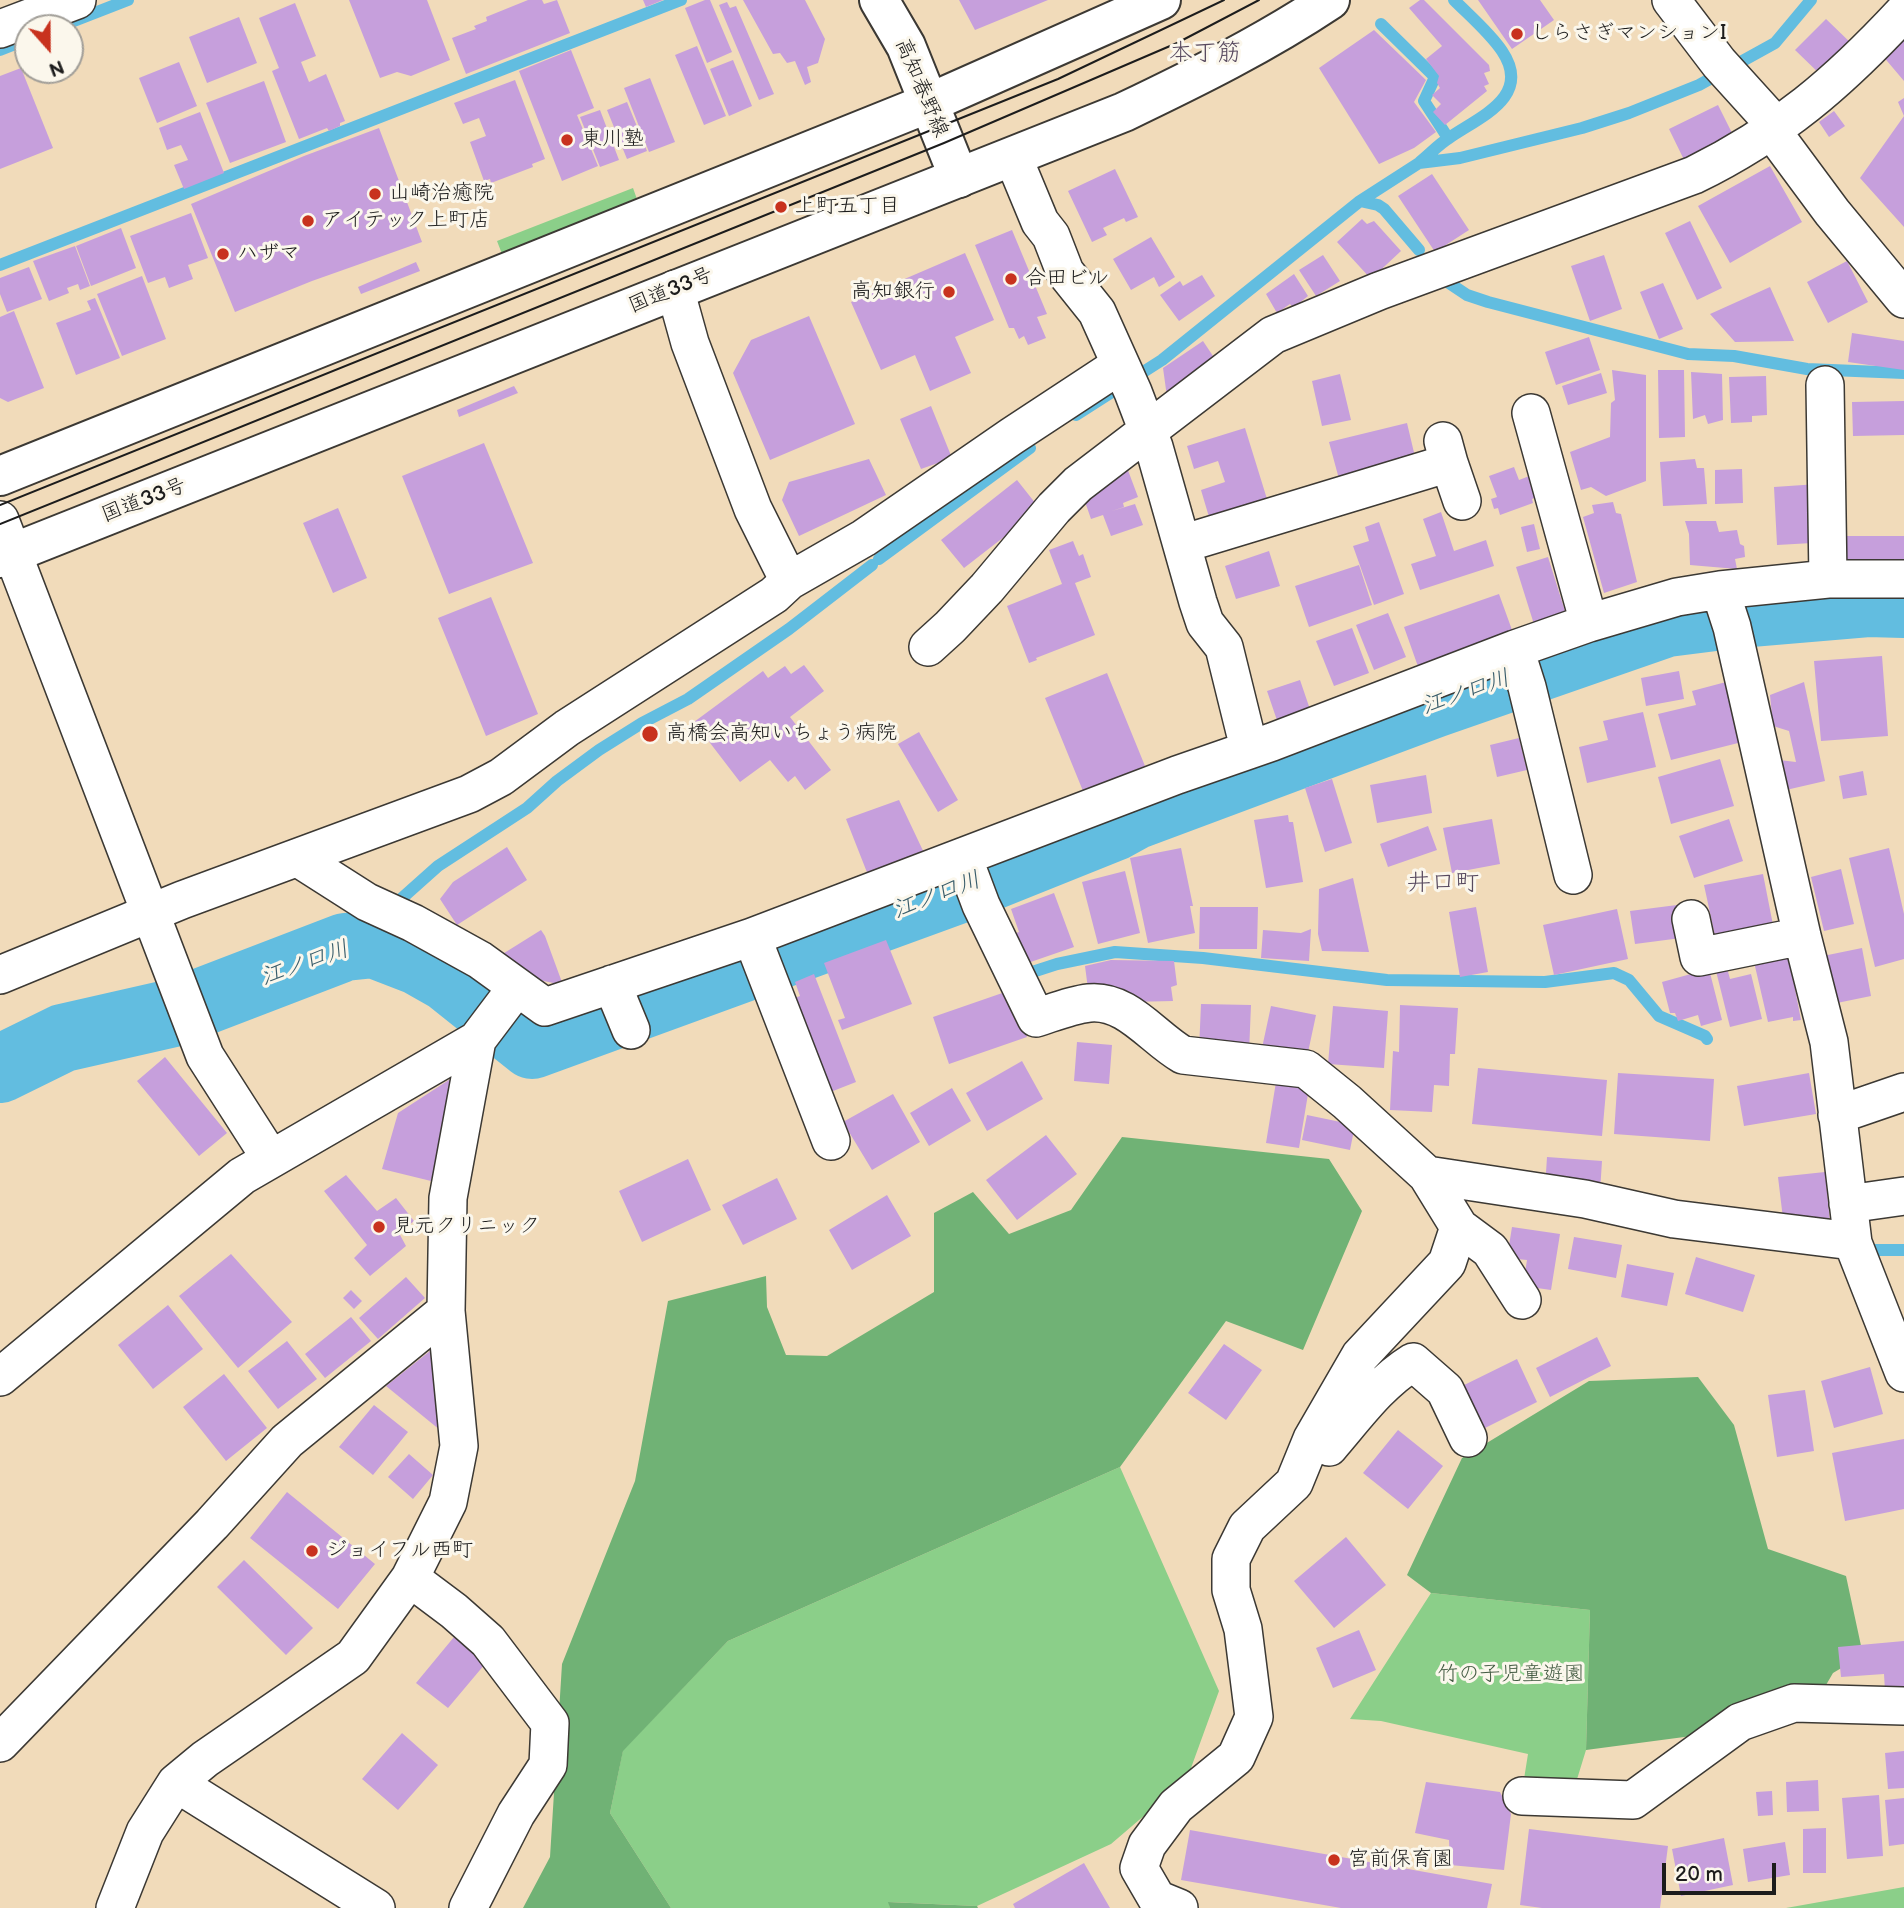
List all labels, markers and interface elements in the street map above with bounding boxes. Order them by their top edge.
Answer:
north arrow [14,14,84,84]
place label: しらさぎマンションI [1531,21,1727,47]
marker: しらさぎマンションI [1509,26,1525,42]
street label: 高知春野線 [889,35,953,141]
district label: 本丁筋 [1169,40,1241,68]
text: N [45,54,67,80]
place label: 東川塾 [581,127,644,153]
marker: 東川塾 [559,132,575,148]
place label: 山崎治癒院 [389,181,494,207]
marker: 山崎治癒院 [367,186,383,202]
place label: 上町五丁目 [795,194,900,220]
marker: 上町五丁目 [773,199,789,215]
place label: アイテック上町店 [322,208,490,234]
marker: アイテック上町店 [300,213,316,229]
place label: ハザマ [237,241,300,267]
marker: ハザマ [215,246,231,262]
street label: 国道33号 [625,263,717,319]
place label: 合田ビル [1025,266,1109,292]
marker: 合田ビル [1003,271,1019,287]
place label: 高知銀行 [851,279,935,305]
marker: 高知銀行 [941,284,957,300]
street label: 国道33号 [98,473,190,529]
water label: 江ノ口川 [1418,665,1514,721]
place label: 高橋会高知いちょう病院 [666,721,897,747]
marker: 高橋会高知いちょう病院 [640,724,660,744]
water label: 江ノ口川 [889,867,985,925]
district label: 井口町 [1407,870,1479,898]
water label: 江ノ口川 [257,936,353,992]
place label: 見元クリニック [393,1214,540,1240]
marker: 見元クリニック [371,1219,387,1235]
place label: ジョイフル西町 [326,1538,473,1564]
marker: ジョイフル西町 [304,1543,320,1559]
park label: 竹の子児童遊園 [1438,1662,1584,1688]
place label: 宮前保育園 [1348,1847,1453,1873]
scale bar [1666,1848,1780,1892]
marker: 宮前保育園 [1326,1852,1342,1868]
text: 20 m [1675,1862,1723,1887]

